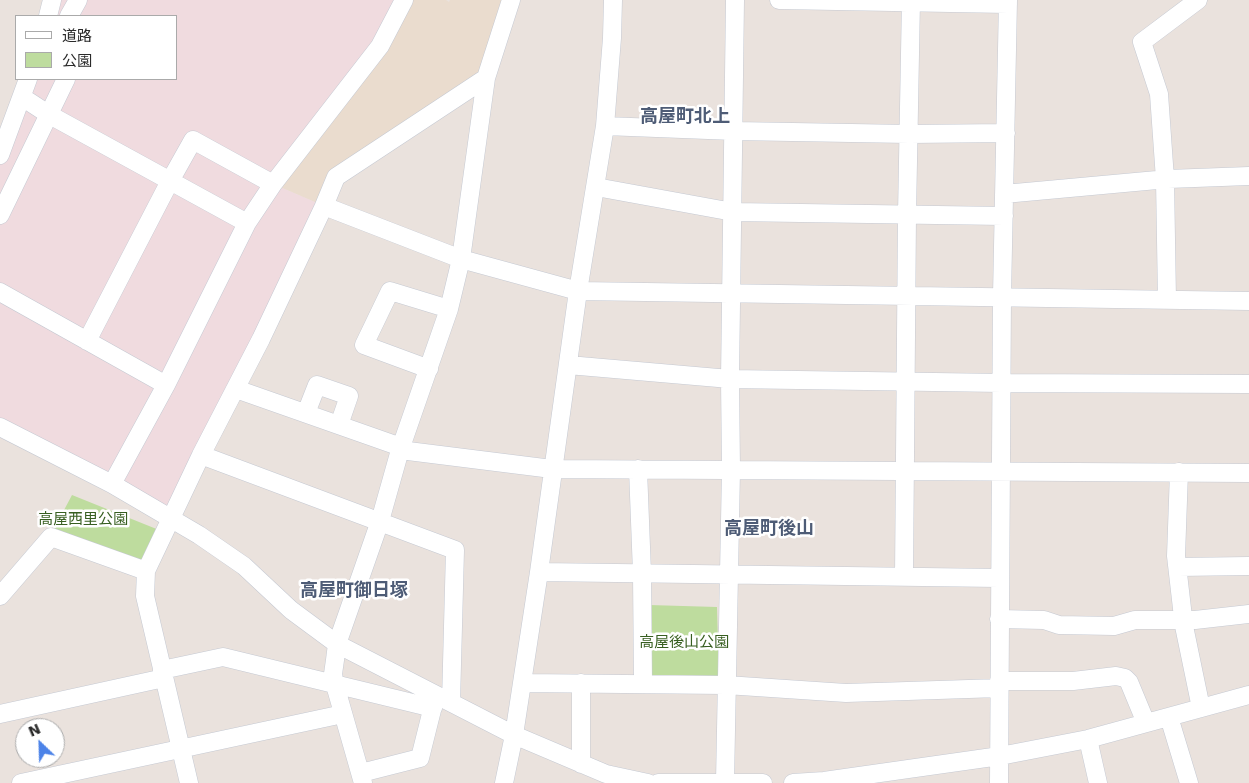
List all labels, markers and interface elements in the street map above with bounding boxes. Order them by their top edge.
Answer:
legend [15,15,178,80]
text: 道路 [62,27,92,45]
text: 公園 [62,52,92,70]
district label: 高屋町北上 [640,106,730,128]
park label: 高屋西里公園 [38,511,128,529]
district label: 高屋町後山 [724,518,814,540]
district label: 高屋町御日塚 [300,580,408,602]
park label: 高屋後山公園 [639,634,729,652]
north arrow [15,718,65,768]
text: N [26,721,43,740]

